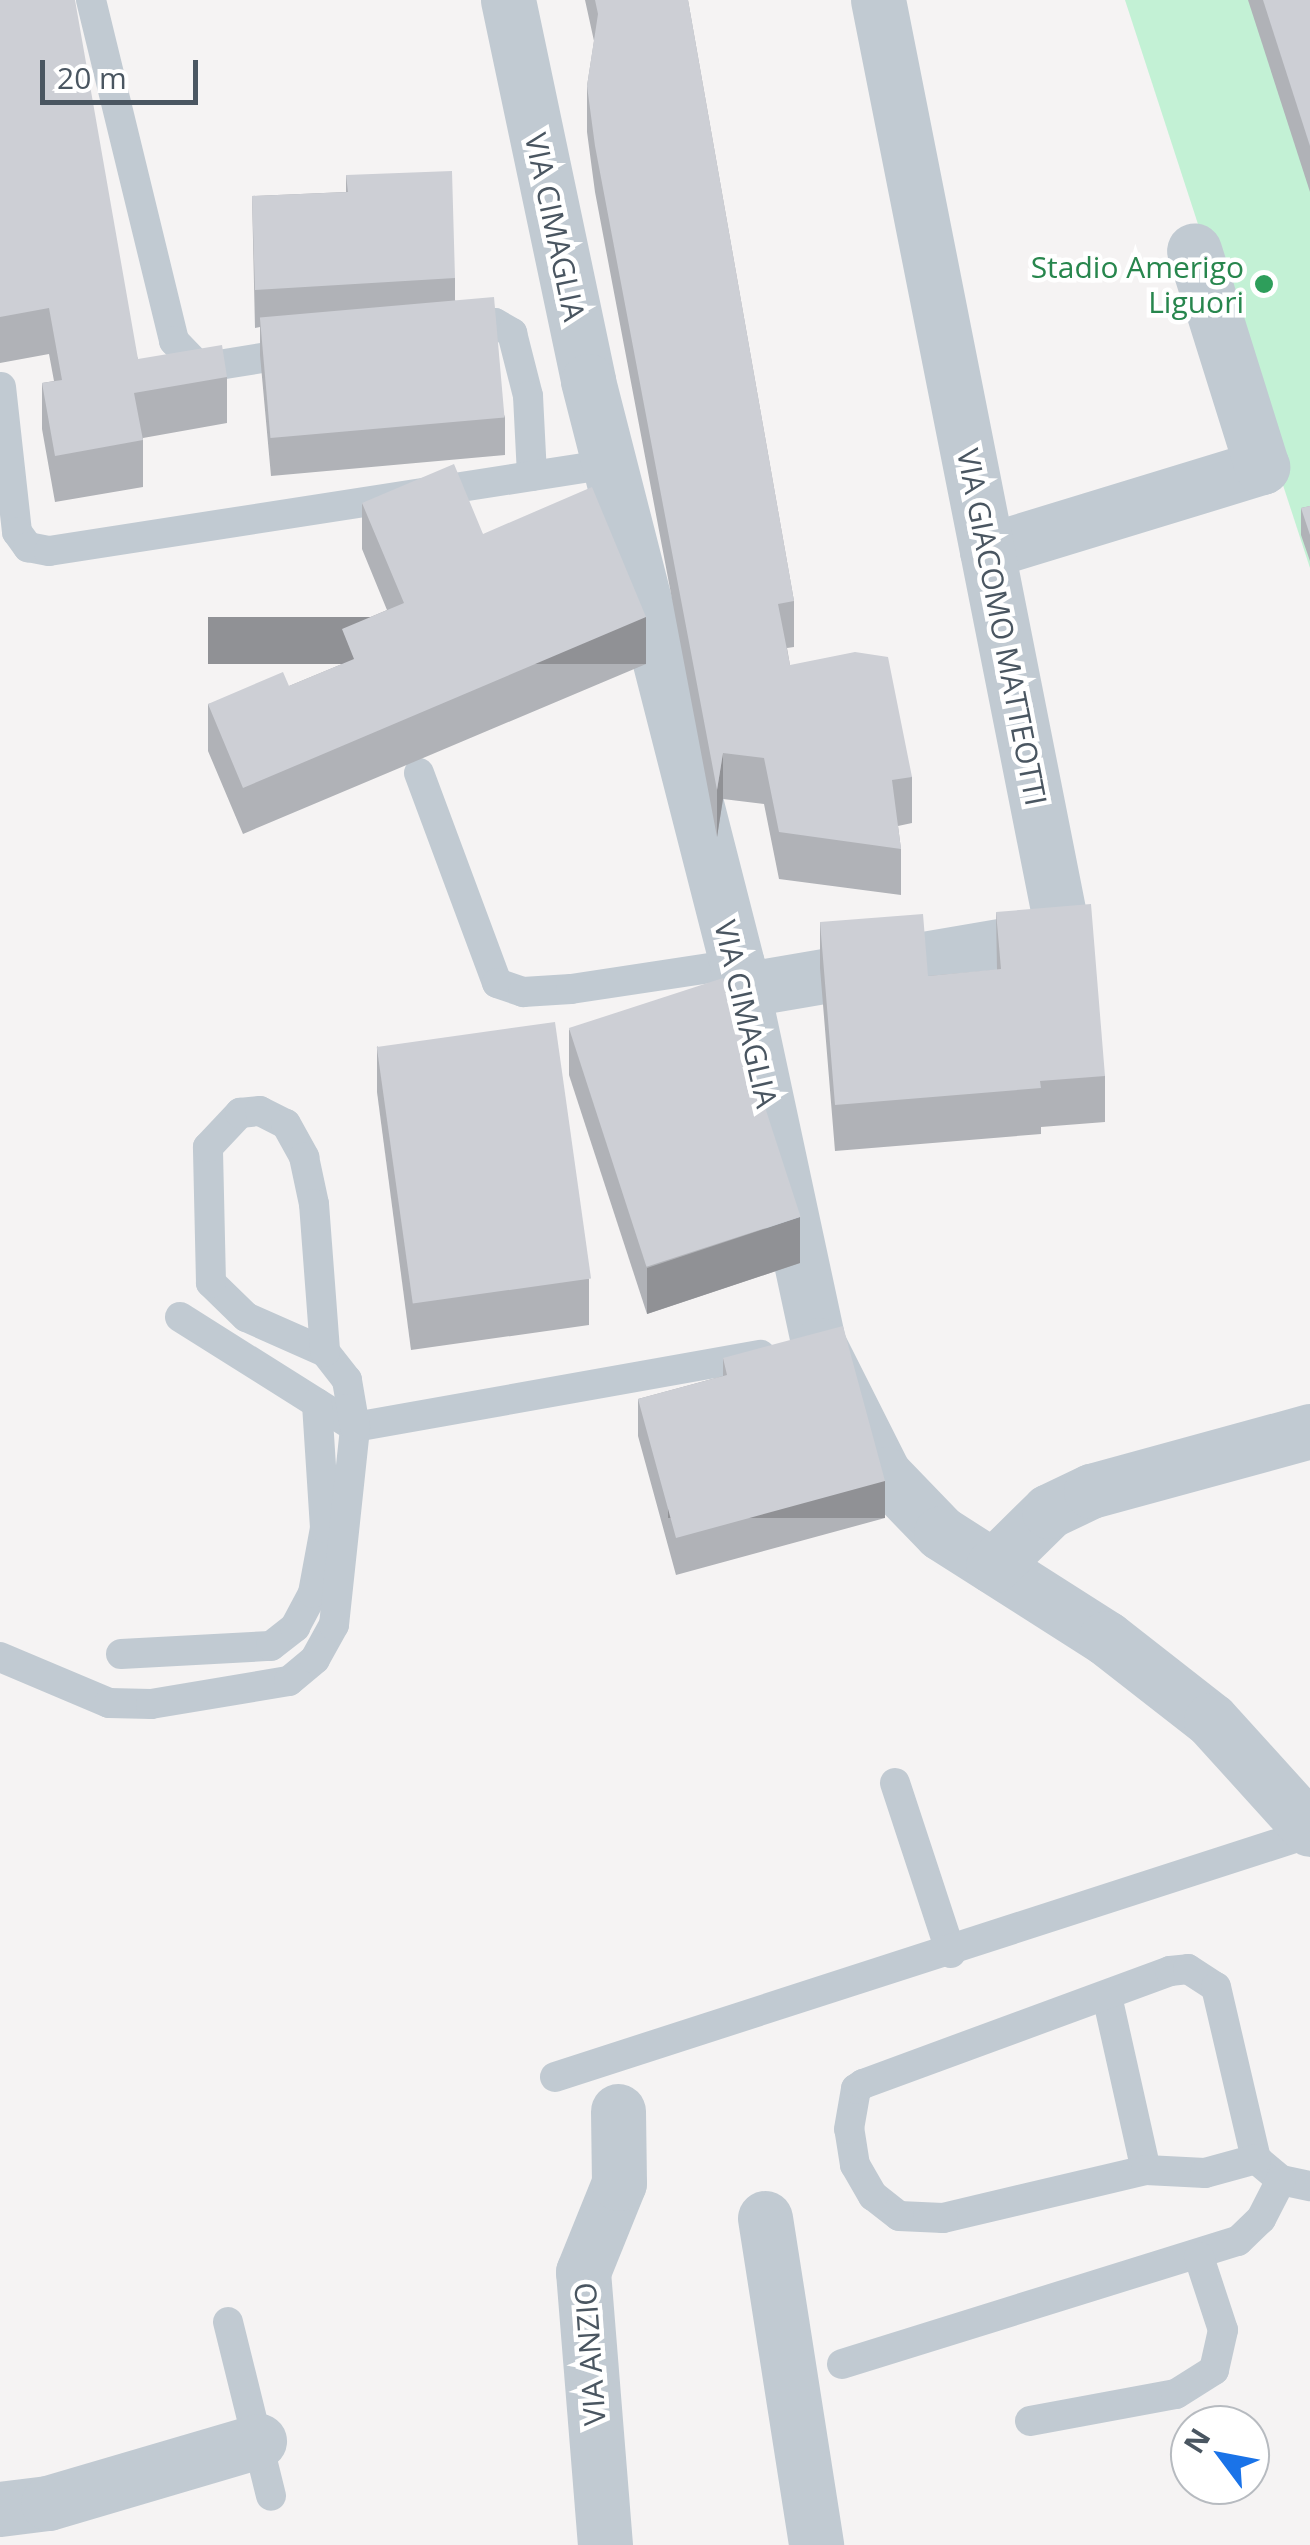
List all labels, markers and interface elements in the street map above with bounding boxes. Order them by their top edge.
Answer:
scale bar [45,40,202,102]
text: 20 m [57,57,127,98]
street label: VIA CIMAGLIA [518,130,592,324]
place label: Stadio Amerigo Liguori [1031,249,1244,320]
marker: Stadio Amerigo Liguori [1253,273,1275,295]
street label: VIA GIACOMO MATTEOTTI [950,445,1054,809]
street label: VIA CIMAGLIA [707,917,785,1111]
street label: VIA ANZIO [567,2281,613,2427]
north arrow [1170,2405,1270,2505]
text: N [1174,2420,1218,2460]

